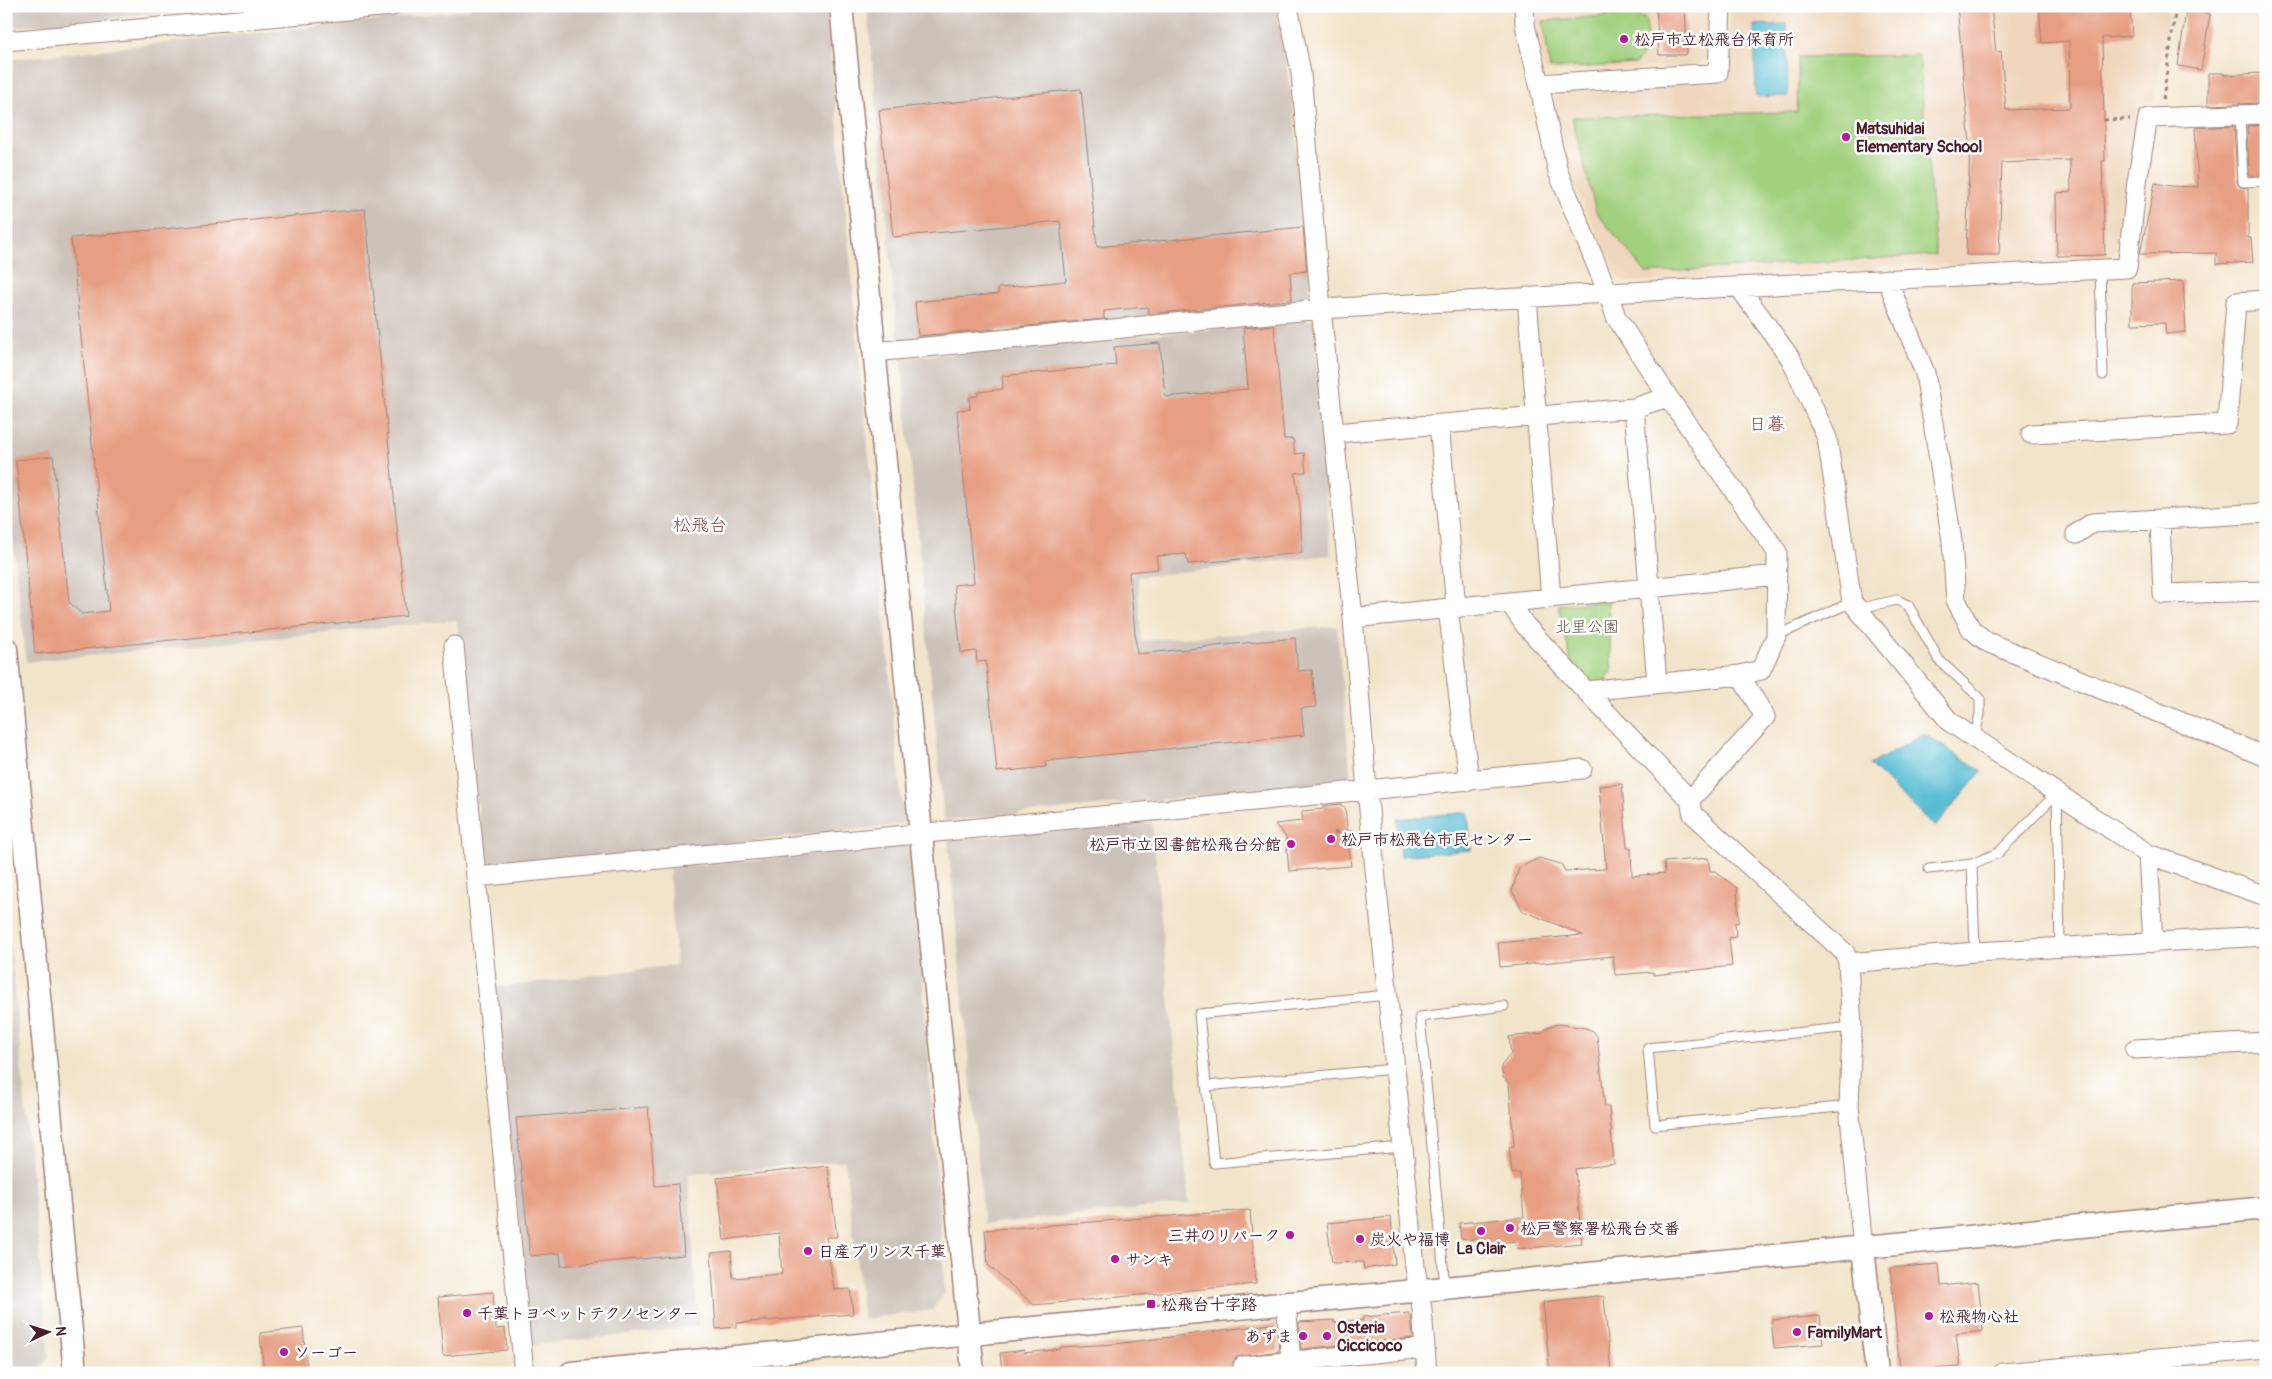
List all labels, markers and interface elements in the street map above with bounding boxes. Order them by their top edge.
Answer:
place label: 松戸市立松飛台保育所 [1634,30,1794,50]
marker: 松戸市立松飛台保育所 [1618,33,1630,45]
place label: Matsuhidai Elementary School [1856,119,1983,157]
marker: Matsuhidai Elementary School [1840,131,1852,143]
district label: 日暮 [1749,413,1785,436]
district label: 松飛台 [673,514,727,537]
park label: 北里公園 [1555,617,1619,637]
place label: 松戸市松飛台市民センター [1341,830,1533,850]
marker: 松戸市松飛台市民センター [1325,833,1337,845]
place label: 松戸市立図書館松飛台分館 [1089,835,1281,855]
marker: 松戸市立図書館松飛台分館 [1285,838,1297,850]
place label: 松戸警察署松飛台交番 [1520,1219,1680,1239]
marker: 松戸警察署松飛台交番 [1504,1222,1516,1234]
marker: La Clair [1475,1225,1487,1237]
place label: 三井のリパーク [1168,1226,1280,1246]
marker: 三井のリパーク [1284,1229,1296,1241]
place label: 炭火や福博 [1370,1230,1450,1250]
marker: 炭火や福博 [1354,1233,1366,1245]
place label: La Clair [1456,1239,1506,1259]
place label: 日産プリンス千葉 [818,1242,946,1262]
marker: 日産プリンス千葉 [802,1245,814,1257]
place label: サンキ [1125,1250,1173,1270]
marker: サンキ [1109,1253,1121,1265]
place label: 松飛台十字路 [1161,1295,1257,1315]
marker: 松飛台十字路 [1145,1298,1157,1310]
place label: 千葉トヨペットテクノセンター [477,1304,699,1324]
north arrow [22,1306,72,1356]
marker: 千葉トヨペットテクノセンター [461,1307,473,1319]
place label: 松飛物心社 [1939,1307,2019,1327]
marker: 松飛物心社 [1923,1310,1935,1322]
place label: Osteria Ciccicoco [1337,1318,1403,1356]
place label: FamilyMart [1807,1323,1882,1343]
text: N [52,1326,69,1336]
marker: FamilyMart [1791,1326,1803,1338]
place label: あずま [1245,1327,1293,1347]
marker: あずま [1297,1330,1309,1342]
marker: Osteria Ciccicoco [1321,1330,1333,1342]
place label: ソーゴー [294,1343,358,1363]
marker: ソーゴー [278,1346,290,1358]

